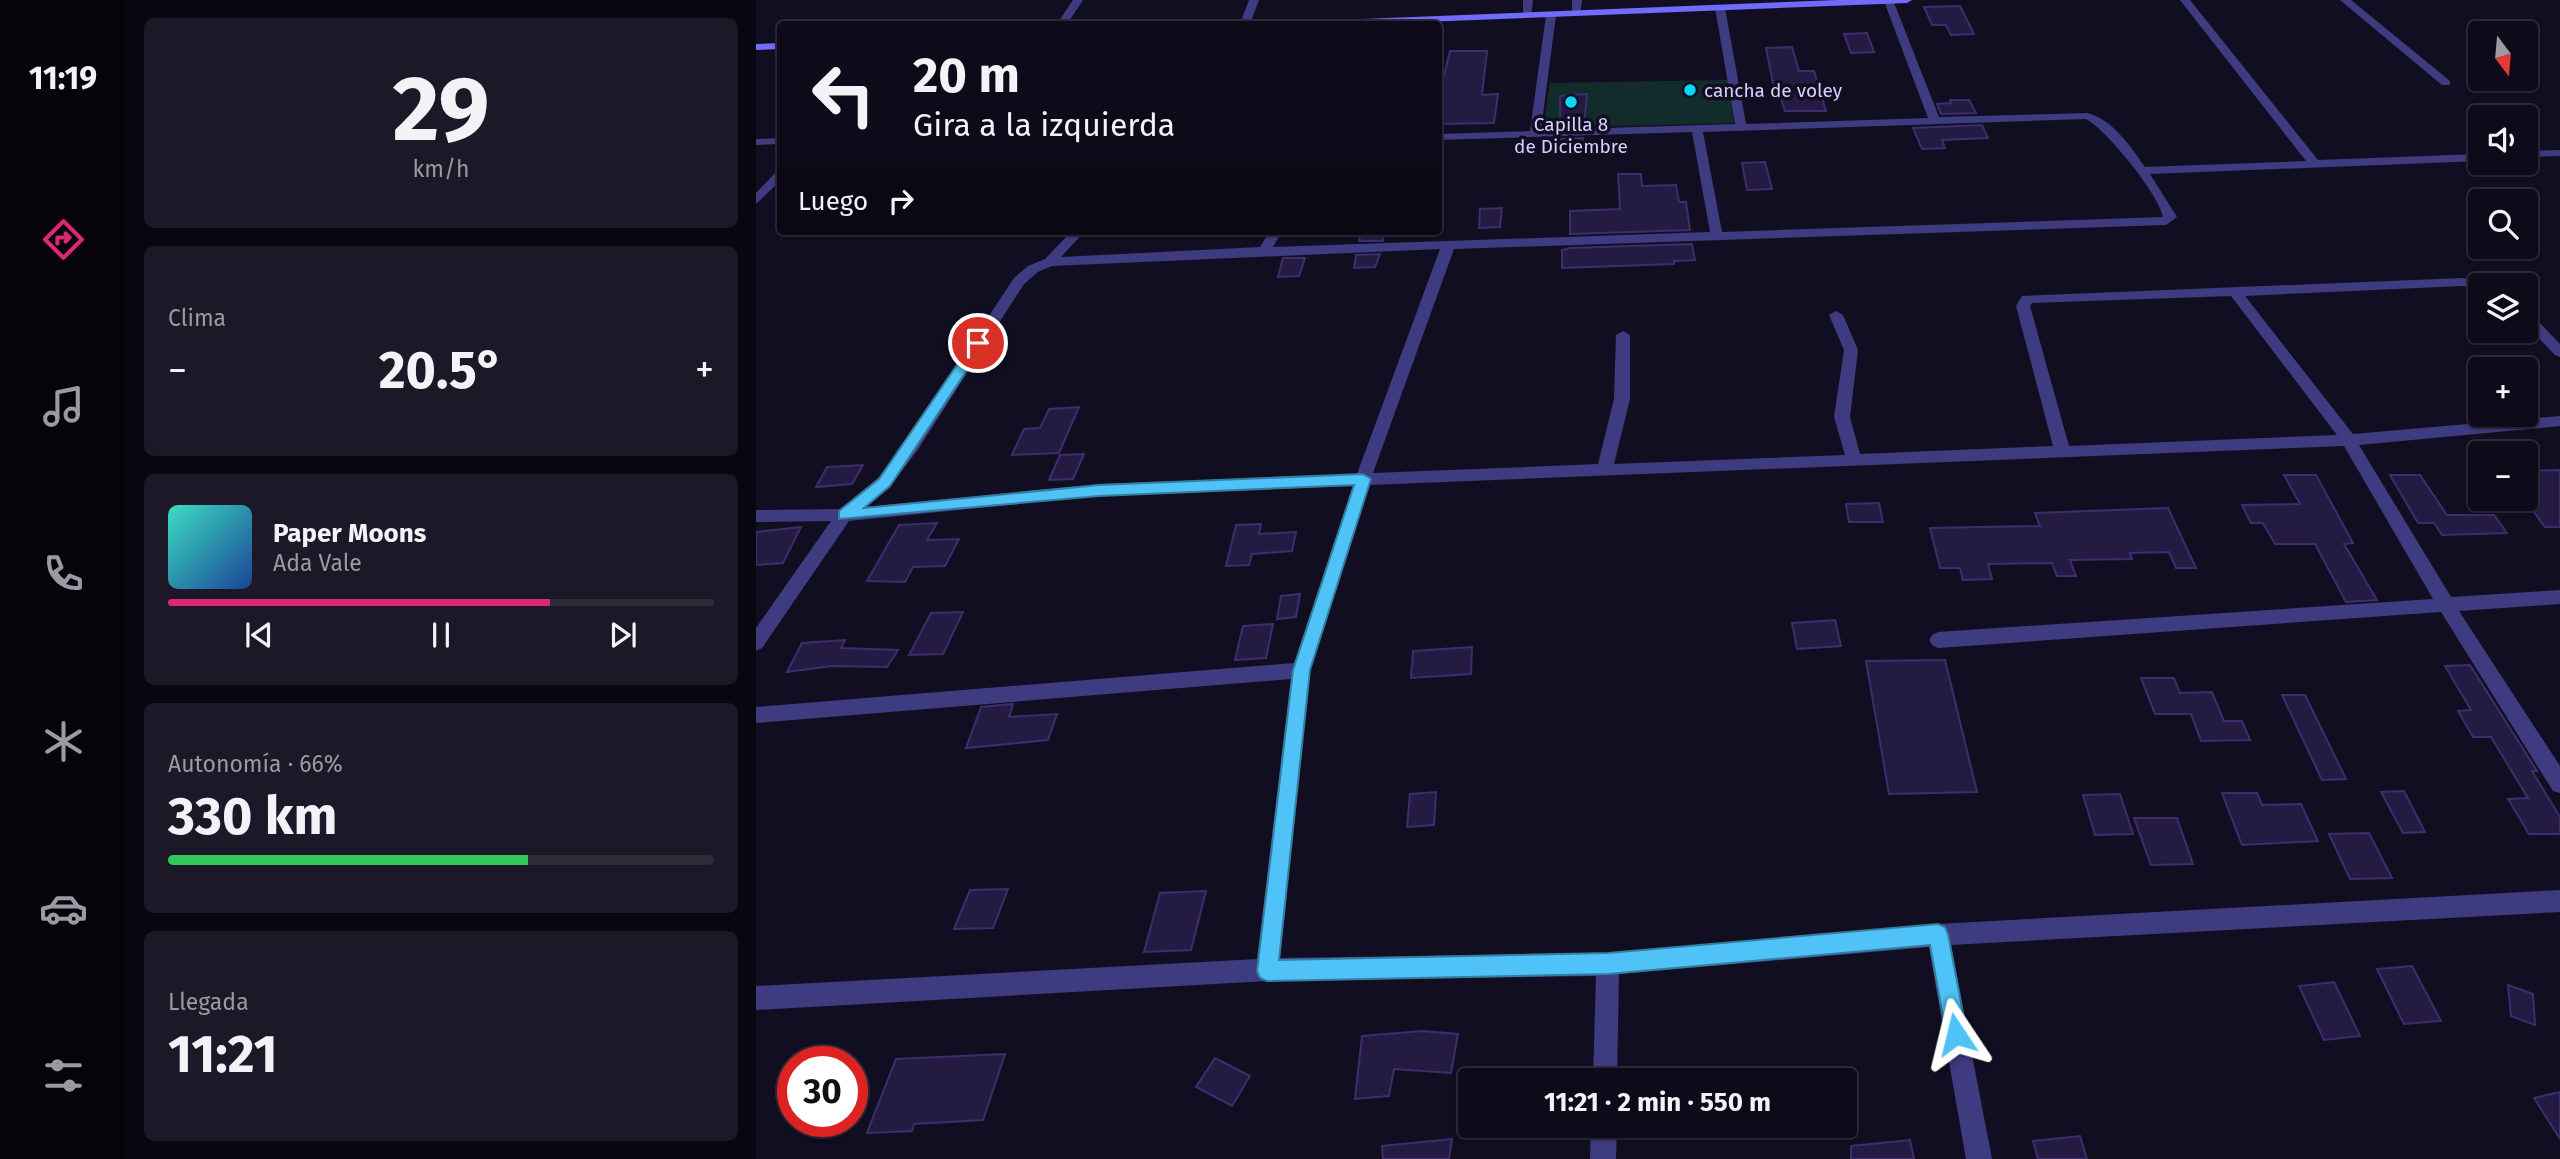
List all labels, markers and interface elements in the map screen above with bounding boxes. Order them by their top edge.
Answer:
north arrow [2468,21,2538,91]
map controls [2468,21,2538,511]
text: 20 m [913,46,1020,105]
icon: left [798,49,889,140]
text: 29 [392,55,490,164]
text: 11:19 [29,59,97,97]
place label: cancha de voley [1704,79,1843,102]
marker: cancha de voley [1682,82,1698,98]
marker: Capilla 8 de Diciembre [1563,94,1579,110]
button: sound [2468,105,2538,175]
text: Gira a la izquierda [913,106,1175,144]
place label: Capilla 8 de Diciembre [1514,113,1628,158]
text: km/h [413,155,469,183]
icon: right [882,182,920,220]
text: Luego [798,186,868,217]
button: search [2468,189,2538,259]
icon: directions [39,215,88,264]
button: layers [2468,273,2538,343]
text: Clima [168,304,226,332]
pin [948,313,1008,373]
icon: arrive [959,324,997,362]
text: 20.5° [379,339,503,402]
text: − [168,347,187,393]
text: + [695,347,714,393]
button: + [2468,357,2538,427]
icon: music [39,382,88,431]
button: − [2468,441,2538,511]
text: Paper Moons [273,518,426,549]
icon: phone [39,549,88,598]
text: Ada Vale [273,549,362,577]
icon: previous [240,616,278,654]
icon: pause [422,616,460,654]
icon: next [604,616,642,654]
icon: climate [39,717,88,766]
text: Autonomía · 66% [168,750,343,778]
text: 330 km [168,785,337,848]
icon: car [39,884,88,933]
text: Llegada [168,988,249,1016]
position arrow [1919,997,1993,1071]
text: 11:21 [168,1023,278,1086]
speed limit sign: 30 [777,1046,868,1137]
icon: filters [39,1051,88,1100]
text: 11:21 · 2 min · 550 m [1544,1087,1771,1118]

